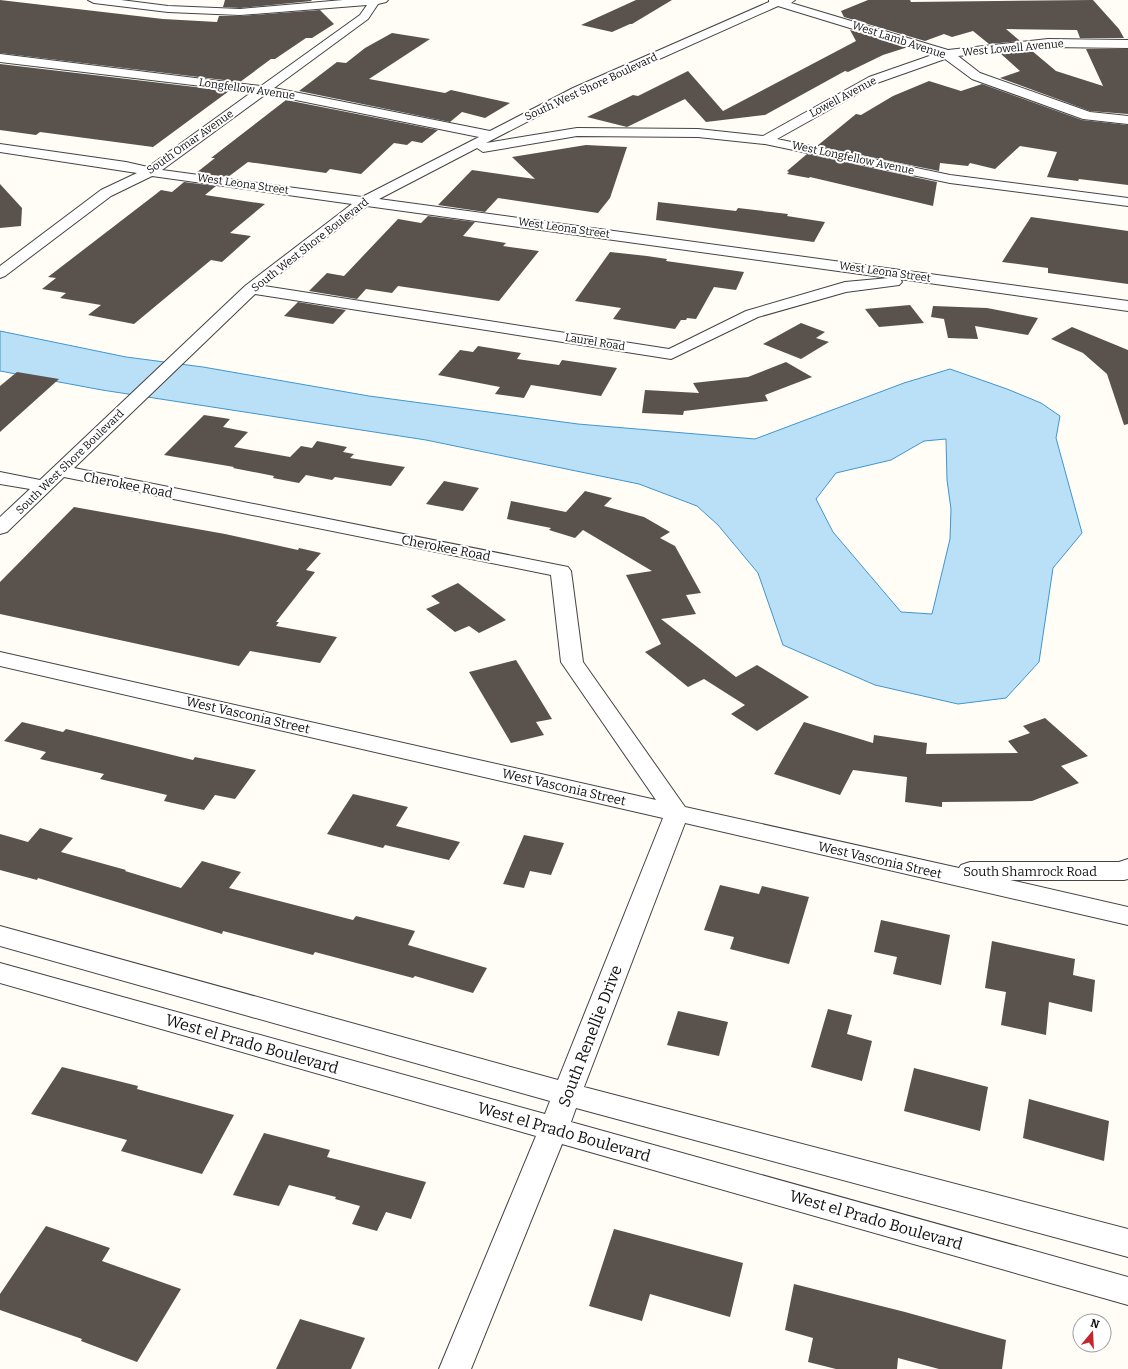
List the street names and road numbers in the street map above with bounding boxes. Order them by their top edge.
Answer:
street label: West Lamb Avenue [851,19,947,61]
street label: West Lowell Avenue [962,37,1064,59]
street label: South West Shore Boulevard [523,50,660,123]
street label: Lowell Avenue [807,74,879,120]
street label: Longfellow Avenue [198,76,296,102]
street label: South Omar Avenue [144,107,236,177]
street label: West Longfellow Avenue [791,139,915,177]
street label: West Leona Street [196,171,290,197]
street label: South West Shore Boulevard [249,195,371,295]
street label: West Leona Street [517,215,611,241]
street label: West Leona Street [838,259,932,285]
street label: Laurel Road [564,331,626,353]
street label: South West Shore Boulevard [13,407,127,517]
street label: Cherokee Road [82,469,174,501]
street label: Cherokee Road [400,532,492,564]
street label: West Vasconia Street [185,693,312,737]
street label: West Vasconia Street [501,765,628,809]
street label: West Vasconia Street [817,838,944,882]
street label: South Shamrock Road [963,864,1097,879]
street label: South Renellie Drive [554,962,626,1110]
street label: West el Prado Boulevard [163,1010,341,1078]
street label: West el Prado Boulevard [475,1098,653,1166]
street label: West el Prado Boulevard [787,1186,965,1254]

